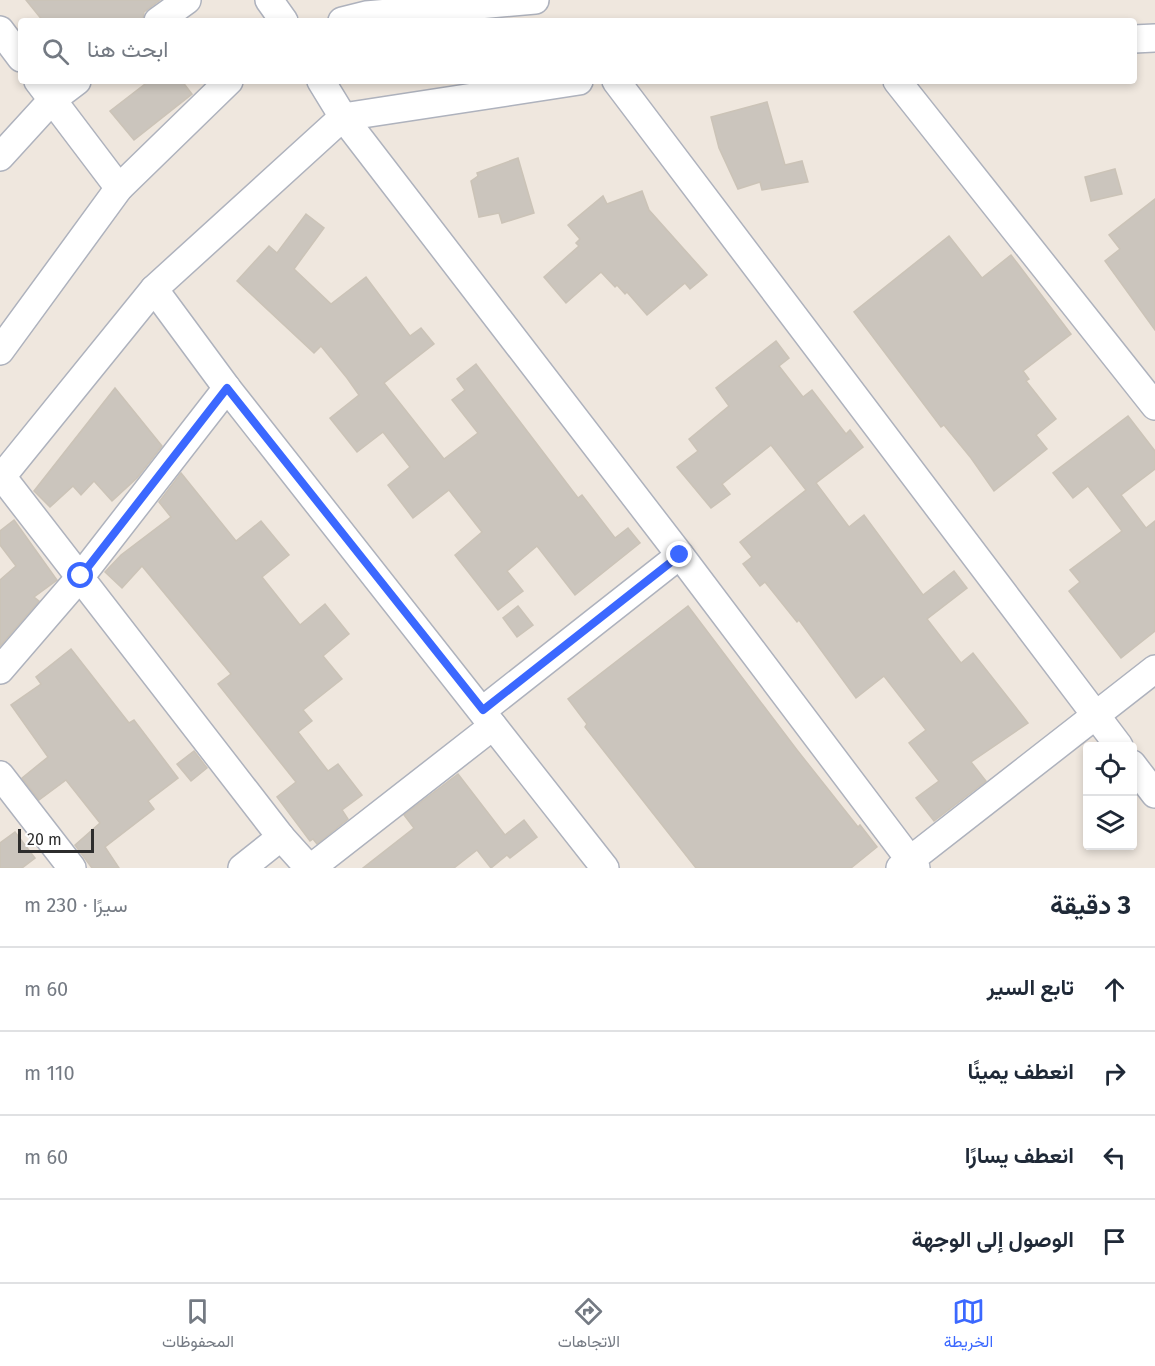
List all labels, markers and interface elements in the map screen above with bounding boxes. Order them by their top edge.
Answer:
search box [18,18,1137,84]
icon: search [39,35,72,68]
text: ابحث هنا [87,36,168,63]
route end [666,541,692,567]
route start [67,562,93,588]
map controls [1083,742,1137,850]
button: locate [1083,742,1137,796]
button: layers [1083,796,1137,850]
scale bar [18,826,94,854]
text: 20 m [27,830,62,849]
text: 3 دقيقة [1050,890,1131,921]
text: سيرًا · 230 m [24,893,128,917]
icon: ahead [1098,973,1131,1006]
text: تابع السير [987,974,1074,1001]
text: 60 m [24,977,68,1001]
icon: right [1098,1057,1131,1090]
text: انعطف يمينًا [967,1058,1074,1085]
text: 110 m [24,1061,75,1085]
icon: left [1098,1141,1131,1174]
text: انعطف يسارًا [965,1142,1074,1169]
text: 60 m [24,1145,68,1169]
icon: arrive [1098,1225,1131,1258]
text: الوصول إلى الوجهة [911,1226,1074,1253]
tab: المحفوظات [162,1295,234,1356]
tab: الاتجاهات [558,1295,620,1356]
tab: الخريطة [944,1295,993,1356]

